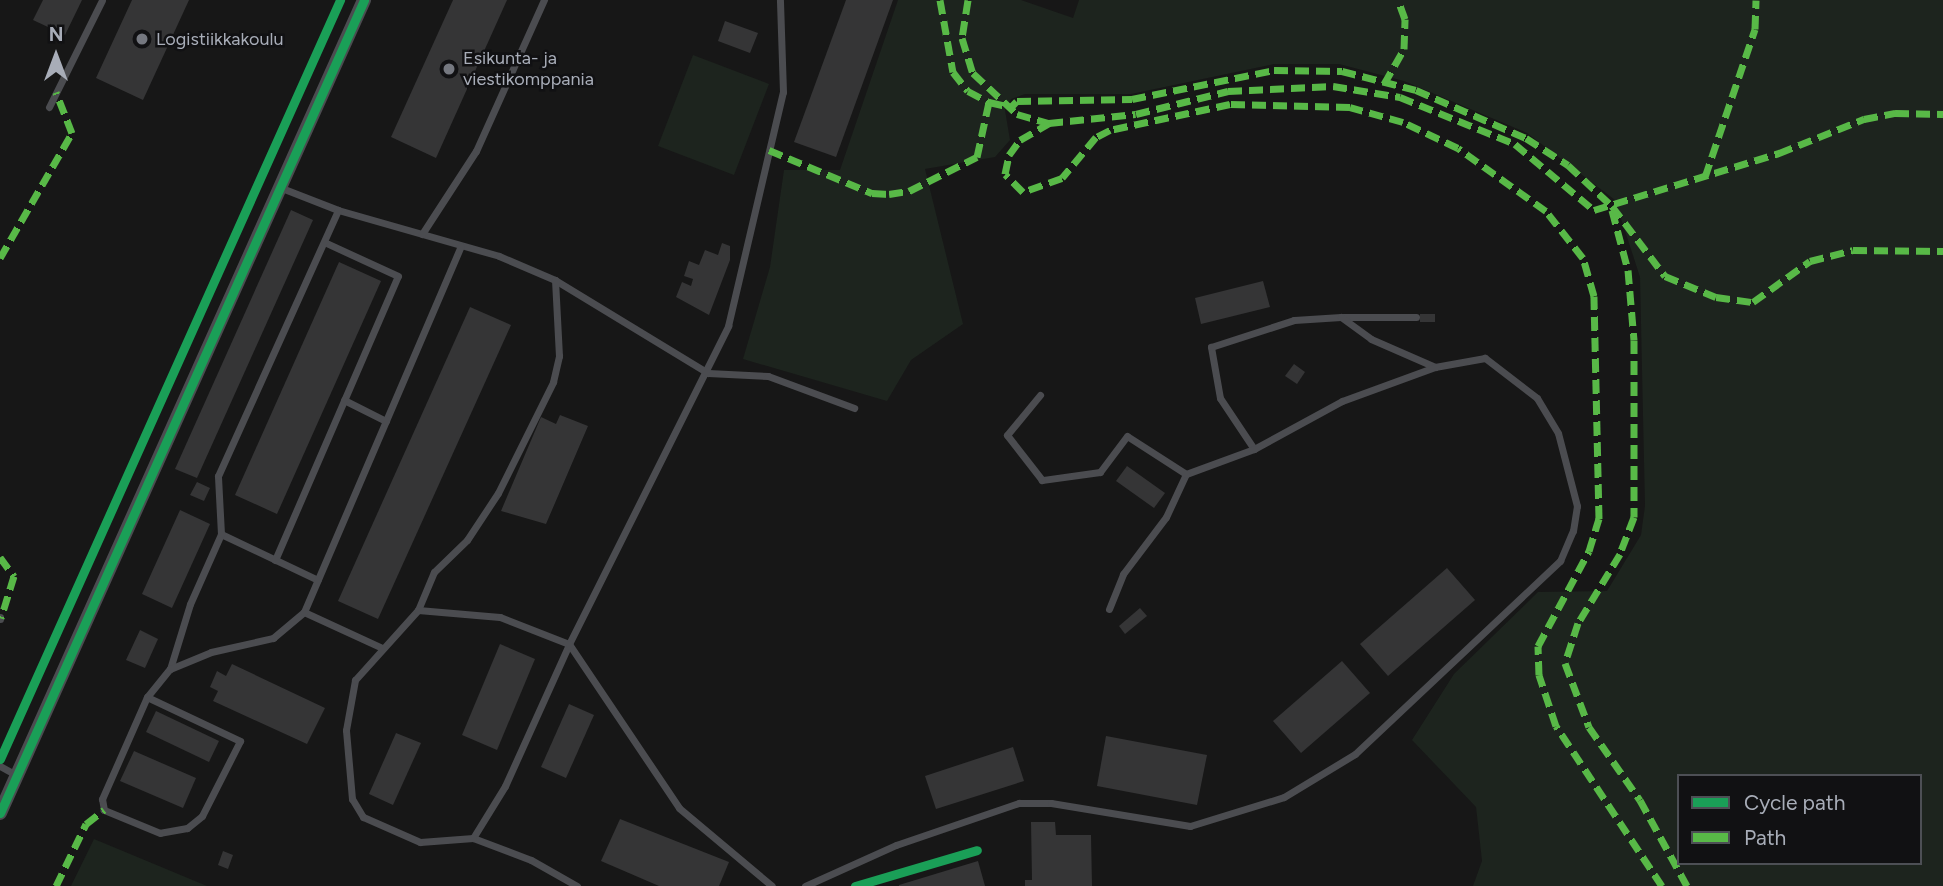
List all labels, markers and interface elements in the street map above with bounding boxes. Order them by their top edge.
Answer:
north arrow [21,21,91,91]
text: N [49,23,63,46]
place label: Logistiikkakoulu [156,28,284,50]
marker: Logistiikkakoulu [134,31,150,47]
place label: Esikunta- ja viestikomppania [463,48,594,90]
marker: Esikunta- ja viestikomppania [441,61,457,77]
legend [1677,774,1922,865]
text: Cycle path [1744,790,1845,815]
text: Path [1744,825,1786,850]

